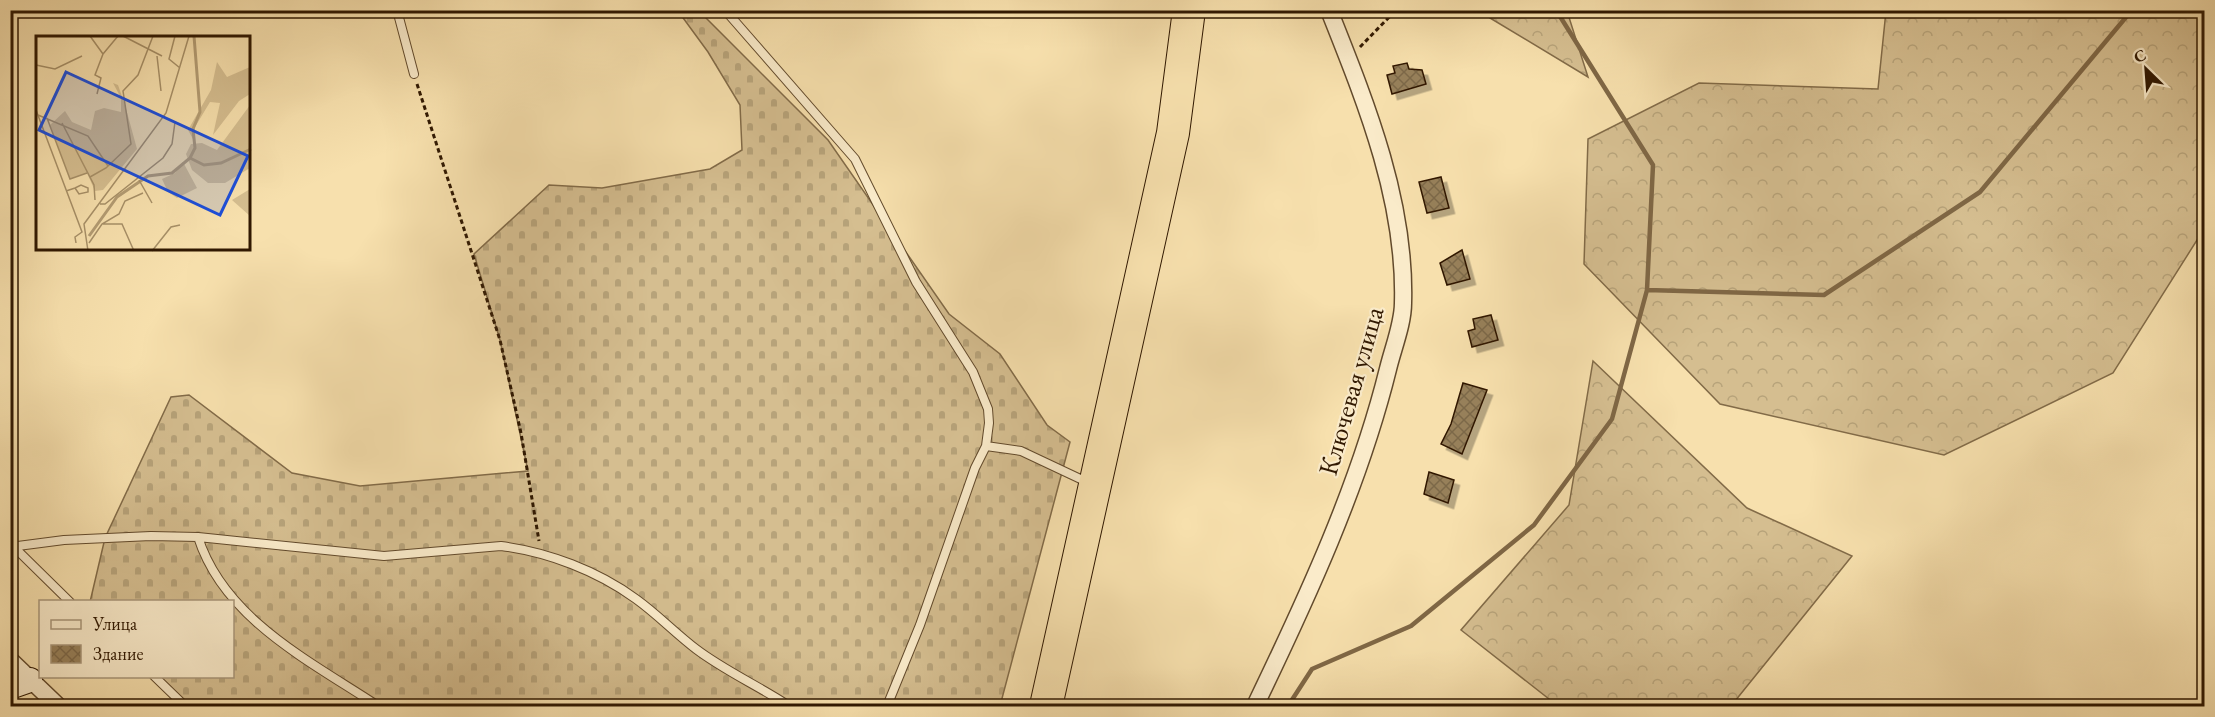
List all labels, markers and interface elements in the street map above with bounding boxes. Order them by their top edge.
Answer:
inset map [36,36,250,250]
north arrow [2116,39,2176,99]
text: С [2130,44,2149,68]
street label: Ключевая улица [1310,302,1391,479]
legend [39,600,234,678]
text: Улица [92,612,138,635]
text: Здание [93,642,143,665]

